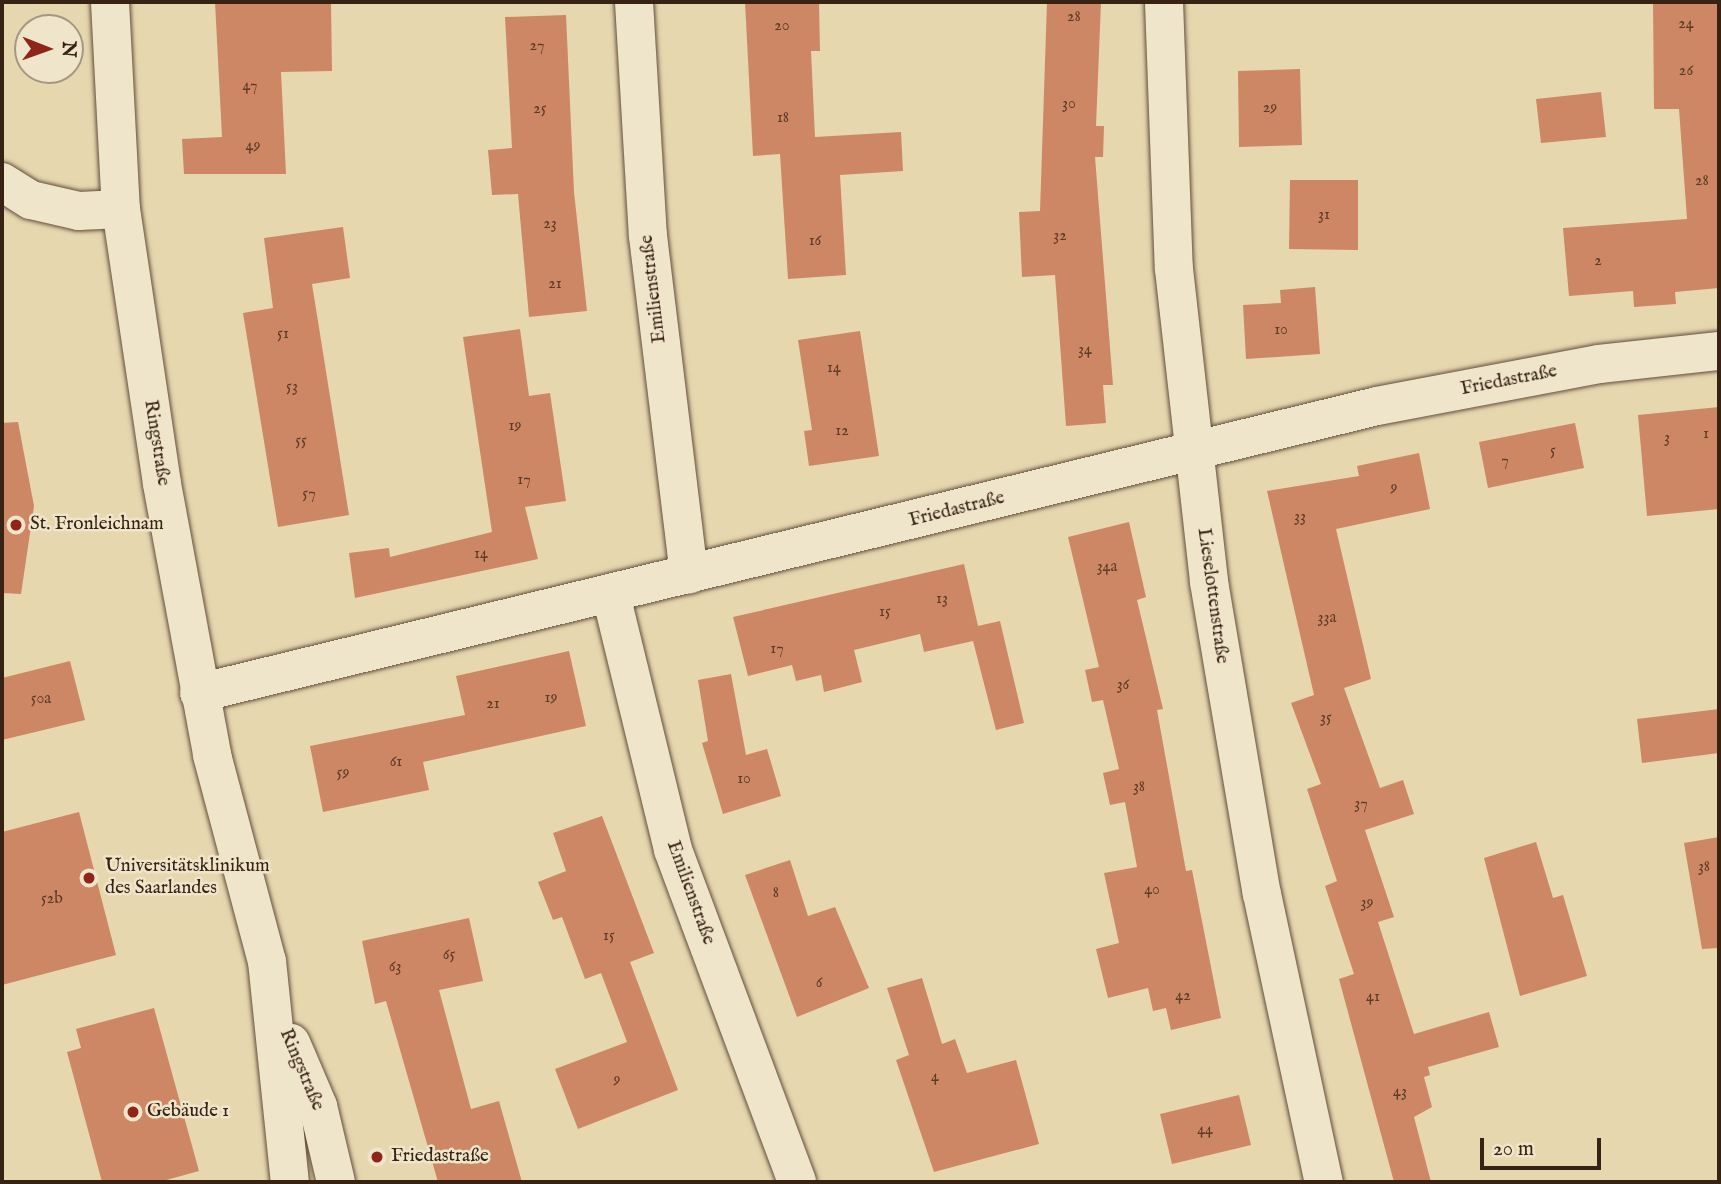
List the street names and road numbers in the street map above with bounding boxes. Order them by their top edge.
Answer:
street label: Emilienstraße [636,234,672,344]
street label: Friedastraße [1459,360,1559,402]
street label: Ringstraße [138,398,174,488]
street label: Friedastraße [907,487,1007,533]
street label: Lieselottenstraße [1191,527,1233,665]
street label: Emilienstraße [661,838,719,948]
street label: Ringstraße [274,1026,328,1114]

